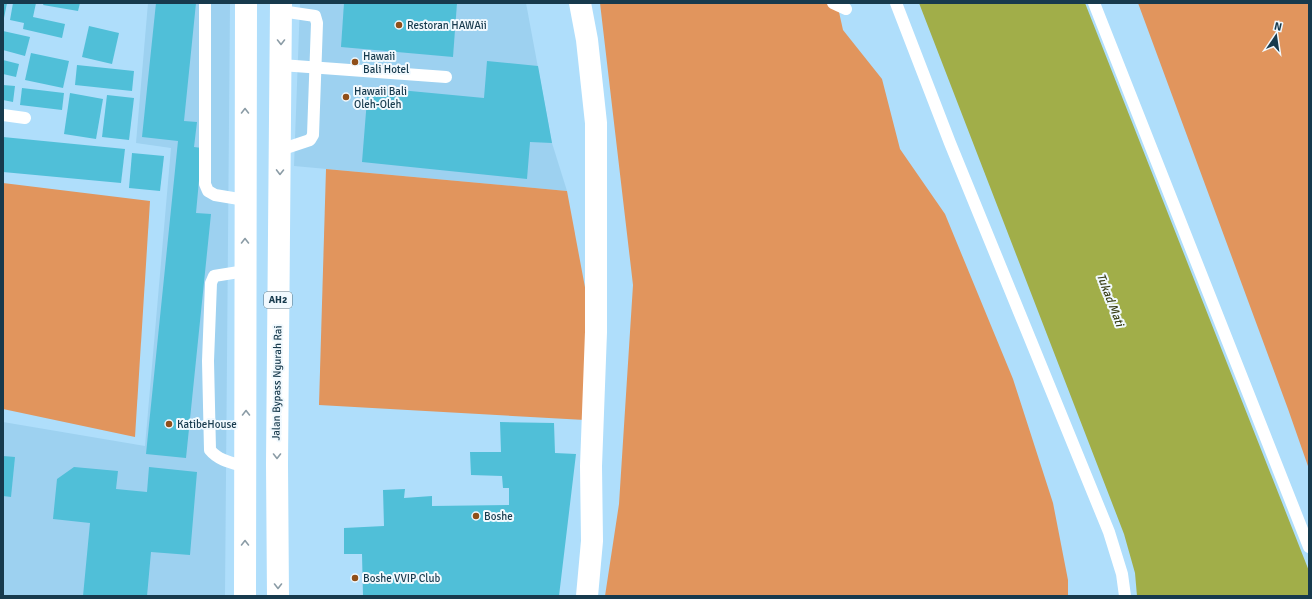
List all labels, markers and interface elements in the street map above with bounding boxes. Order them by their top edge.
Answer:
north arrow [1256,16,1296,56]
place label: Restoran HAWAii [407,19,487,32]
marker: Restoran HAWAii [394,20,404,30]
text: N [1273,20,1283,34]
one-way arrow [277,39,285,45]
place label: Hawaii Bali Hotel [363,50,409,76]
marker: Hawaii Bali Hotel [350,57,360,67]
place label: Hawaii Bali Oleh-Oleh [354,85,407,111]
marker: Hawaii Bali Oleh-Oleh [341,92,351,102]
one-way arrow [241,108,249,114]
one-way arrow [276,169,284,175]
one-way arrow [241,238,249,244]
water label: Tukad Mati [1093,271,1128,330]
road number: AH2 [264,292,292,308]
street label: Jalan Bypass Ngurah Rai [269,325,285,441]
one-way arrow [242,410,250,416]
place label: KatibeHouse [177,418,237,431]
marker: KatibeHouse [164,419,174,429]
one-way arrow [273,453,281,459]
place label: Boshe [484,510,513,523]
marker: Boshe [471,511,481,521]
one-way arrow [241,540,249,546]
place label: Boshe VVIP Club [363,572,440,585]
marker: Boshe VVIP Club [350,573,360,583]
one-way arrow [274,583,282,589]

